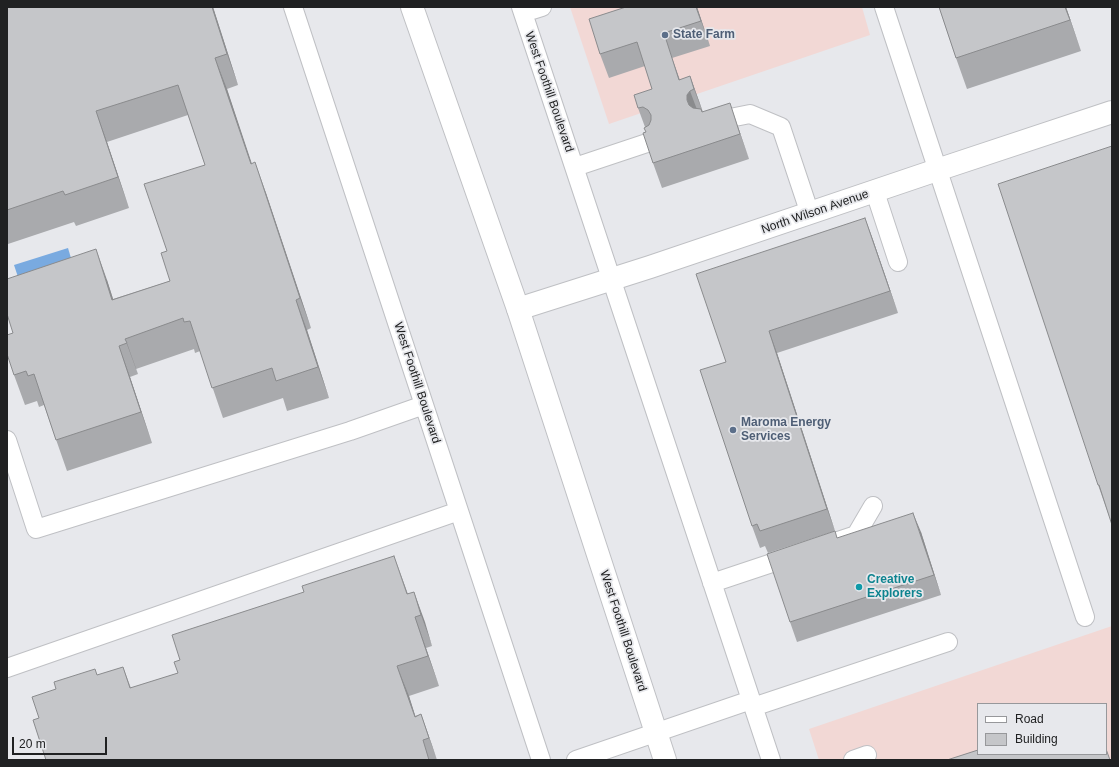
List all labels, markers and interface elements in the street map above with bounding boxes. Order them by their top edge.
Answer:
place label: State Farm [673,28,735,42]
street label: West Foothill Boulevard [522,30,576,154]
marker: State Farm [660,30,670,40]
street label: North Wilson Avenue [759,187,871,237]
street label: West Foothill Boulevard [391,321,443,445]
place label: Maroma Energy Services [741,416,831,444]
marker: Maroma Energy Services [728,425,738,435]
street label: West Foothill Boulevard [597,569,649,693]
place label: Creative Explorers [867,573,922,601]
marker: Creative Explorers [854,582,864,592]
legend [977,703,1107,755]
text: Road [1015,712,1044,726]
scale bar [14,729,109,755]
text: Building [1015,732,1058,746]
text: 20 m [19,737,46,751]

